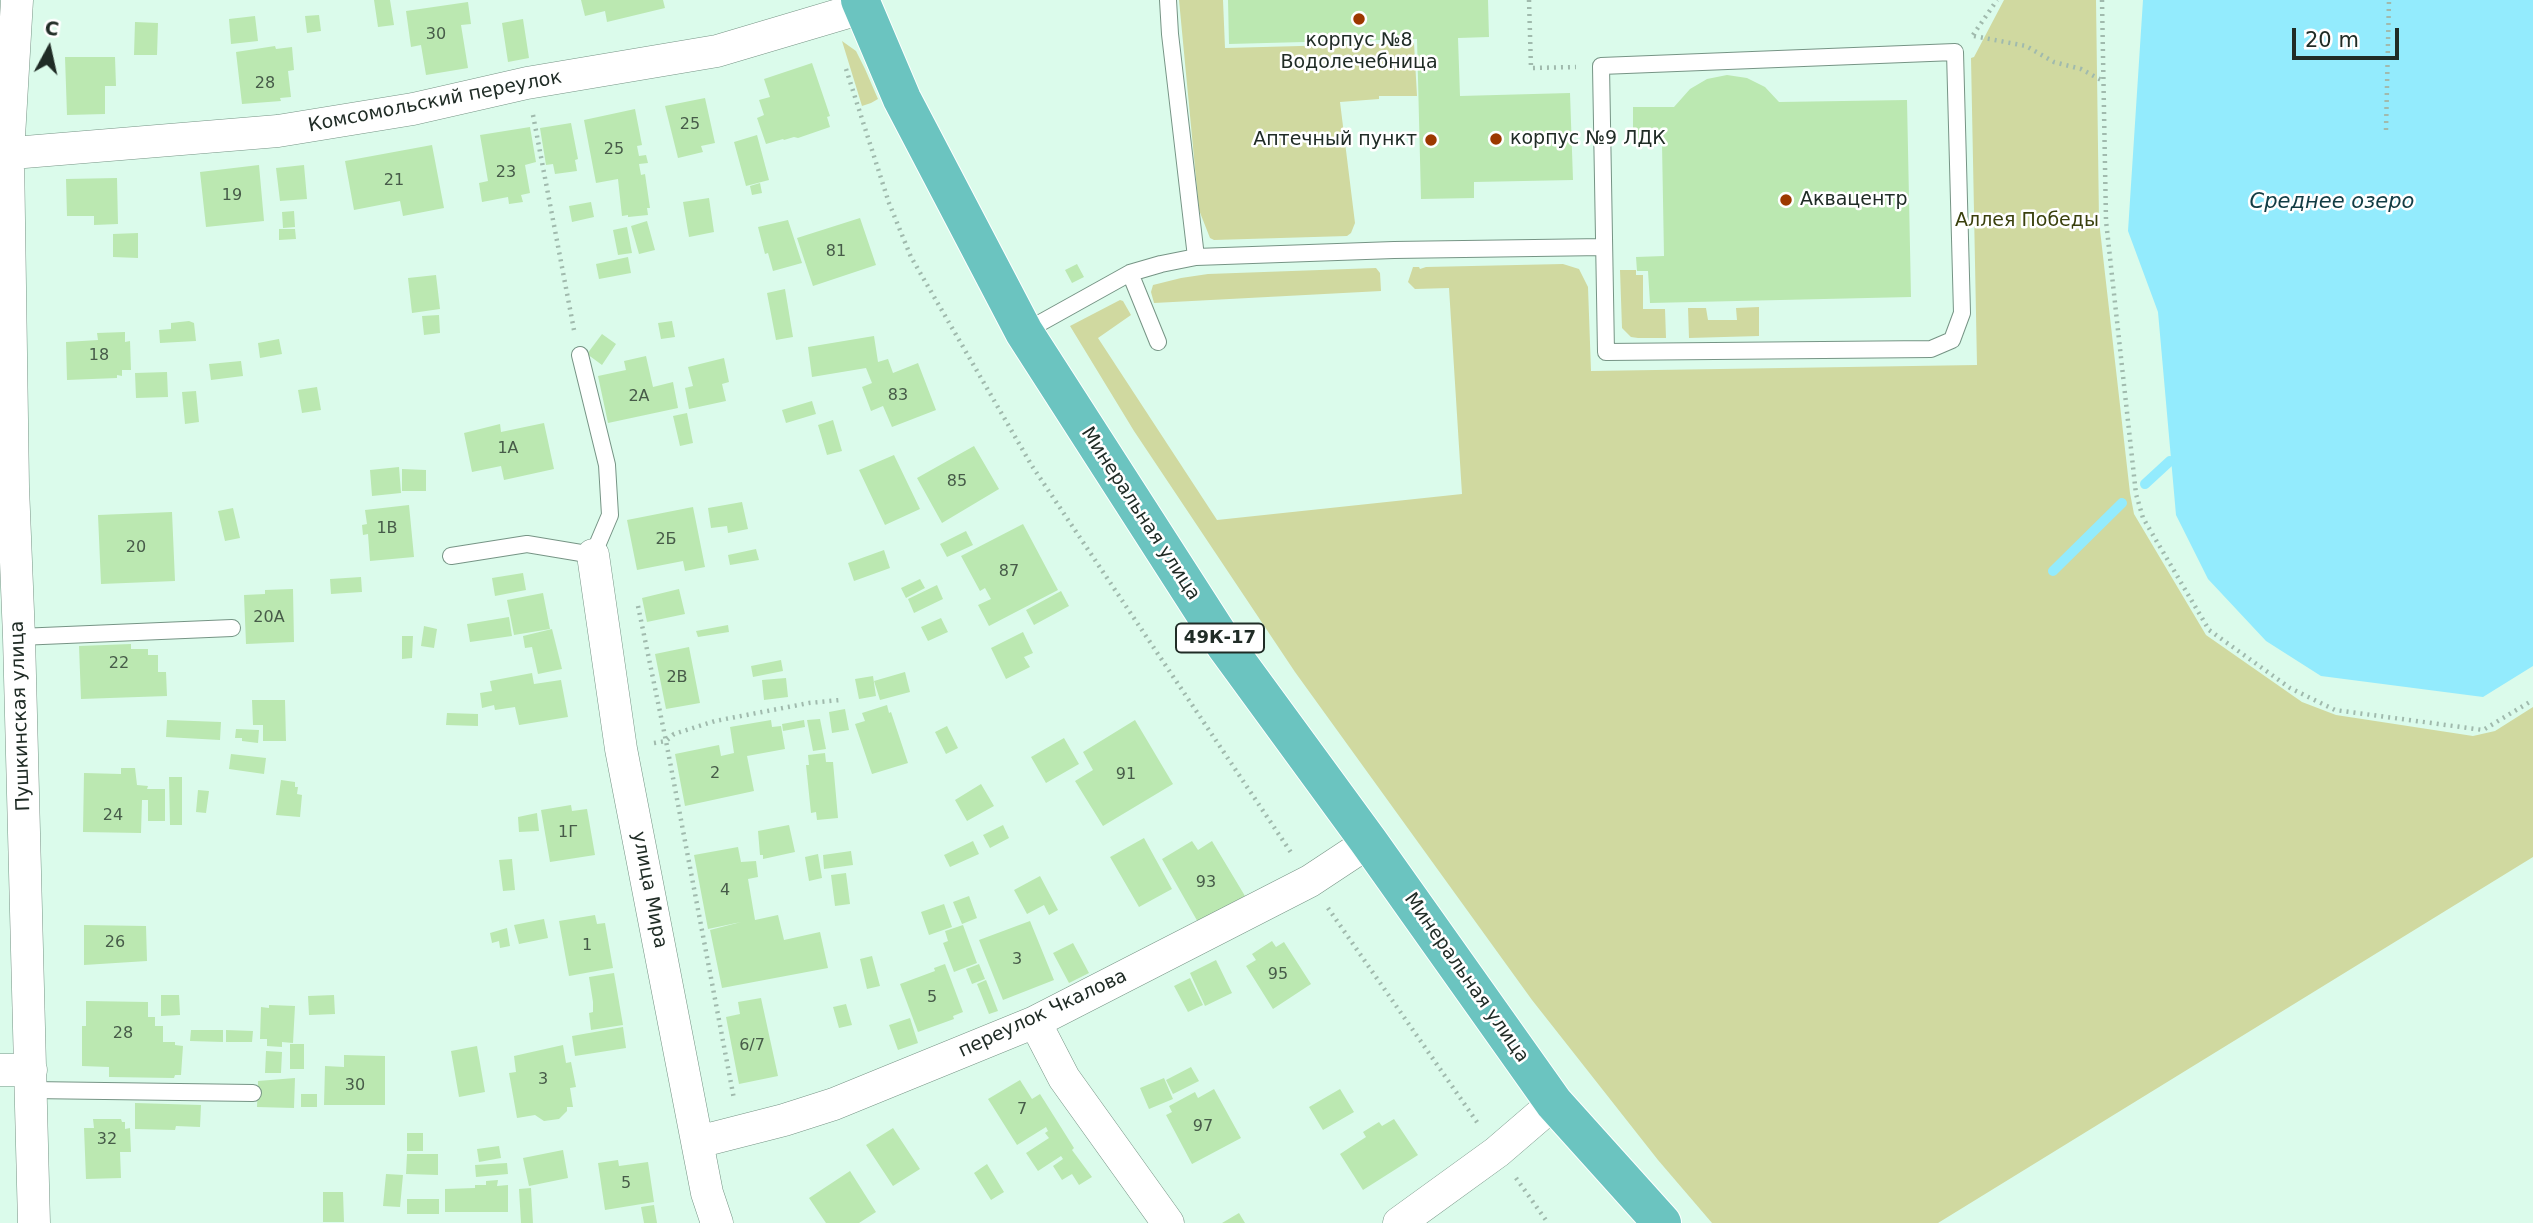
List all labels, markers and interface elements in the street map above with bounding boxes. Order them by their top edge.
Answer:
marker: корпус №8 Водолечебница [1351,11,1367,27]
north arrow [14,14,84,84]
scale bar [2295,14,2402,58]
text: С [43,16,60,40]
house number: 30 [426,25,446,45]
text: 20 m [2305,28,2359,52]
place label: корпус №8 Водолечебница [1280,30,1438,74]
street label: Комсомольский переулок [306,66,564,138]
house number: 28 [255,74,275,94]
house number: 25 [680,115,700,135]
place label: корпус №9 ЛДК [1510,128,1666,150]
place label: Аптечный пункт [1253,129,1417,151]
marker: корпус №9 ЛДК [1488,131,1504,147]
marker: Аптечный пункт [1423,132,1439,148]
house number: 25 [604,140,624,160]
house number: 23 [496,163,516,183]
house number: 21 [384,171,404,191]
house number: 19 [222,186,242,206]
place label: Аквацентр [1800,189,1907,211]
water label: Среднее озеро [2250,190,2414,216]
marker: Аквацентр [1778,192,1794,208]
park label: Аллея Победы [1955,210,2099,232]
house number: 81 [826,242,846,262]
house number: 18 [89,346,109,366]
house number: 83 [888,386,908,406]
house number: 2А [628,387,650,407]
street label: Минеральная улица [1076,423,1204,605]
house number: 1А [497,439,519,459]
house number: 85 [947,472,967,492]
house number: 1В [376,519,398,539]
house number: 2Б [655,530,677,550]
house number: 20 [126,538,146,558]
house number: 87 [999,562,1019,582]
house number: 20А [253,608,285,628]
street label: Пушкинская улица [6,620,36,812]
road number: 49К-17 [1176,624,1264,652]
house number: 22 [109,654,129,674]
house number: 2В [666,668,688,688]
house number: 2 [710,764,720,784]
house number: 91 [1116,765,1136,785]
house number: 24 [103,806,123,826]
house number: 1Г [558,823,578,843]
street label: улица Мира [626,830,672,950]
house number: 93 [1196,873,1216,893]
house number: 4 [720,881,730,901]
street label: Минеральная улица [1399,889,1533,1067]
house number: 26 [105,933,125,953]
house number: 1 [582,936,592,956]
house number: 3 [1012,950,1022,970]
street label: переулок Чкалова [955,965,1131,1063]
house number: 95 [1268,965,1288,985]
house number: 5 [927,988,937,1008]
house number: 28 [113,1024,133,1044]
house number: 6/7 [739,1036,765,1056]
house number: 3 [538,1070,548,1090]
house number: 30 [345,1076,365,1096]
house number: 7 [1017,1100,1027,1120]
house number: 97 [1193,1117,1213,1137]
house number: 32 [97,1130,117,1150]
house number: 5 [621,1174,631,1194]

